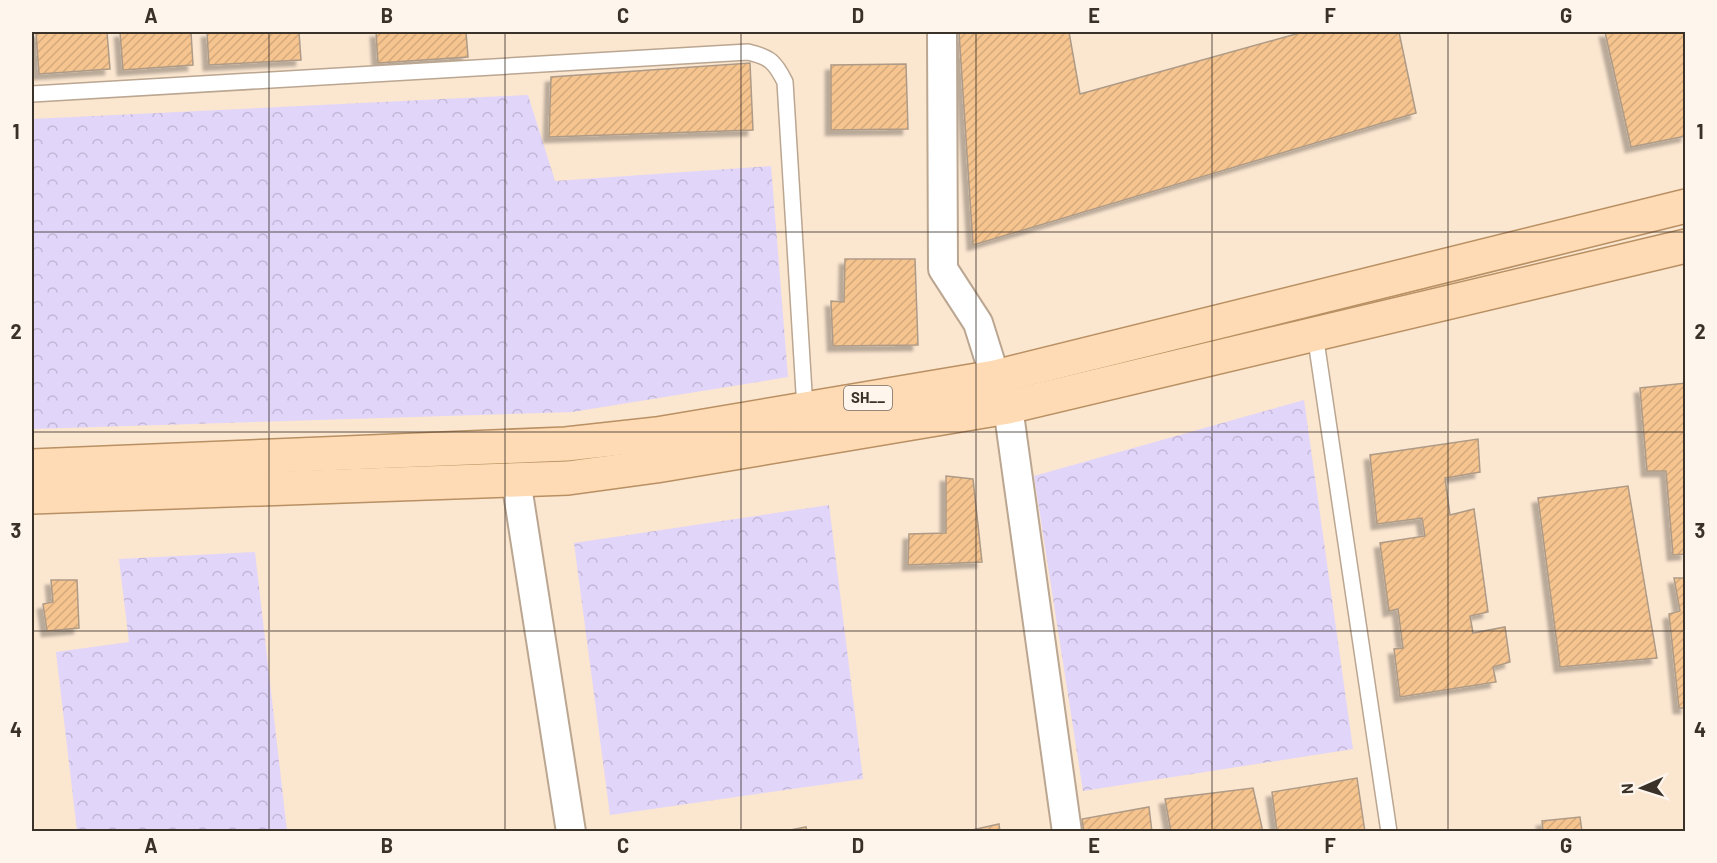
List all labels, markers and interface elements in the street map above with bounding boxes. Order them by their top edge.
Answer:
text: A [144,3,158,27]
text: B [381,3,393,27]
text: C [617,3,629,27]
text: D [852,3,864,27]
text: E [1088,3,1100,27]
text: F [1324,3,1336,27]
text: G [1560,3,1572,27]
text: 1 [12,119,20,143]
text: 1 [1696,119,1704,143]
text: 2 [10,319,22,343]
text: 2 [1694,319,1706,343]
road number: SH__ [844,386,892,410]
text: 3 [11,518,21,542]
text: 3 [1695,518,1705,542]
text: 4 [10,717,22,741]
text: 4 [1694,717,1706,741]
north arrow [1612,758,1672,818]
text: N [1617,783,1636,795]
text: A [144,833,158,857]
text: B [381,833,393,857]
text: C [617,833,629,857]
text: D [852,833,864,857]
text: E [1088,833,1100,857]
text: F [1324,833,1336,857]
text: G [1560,833,1572,857]

